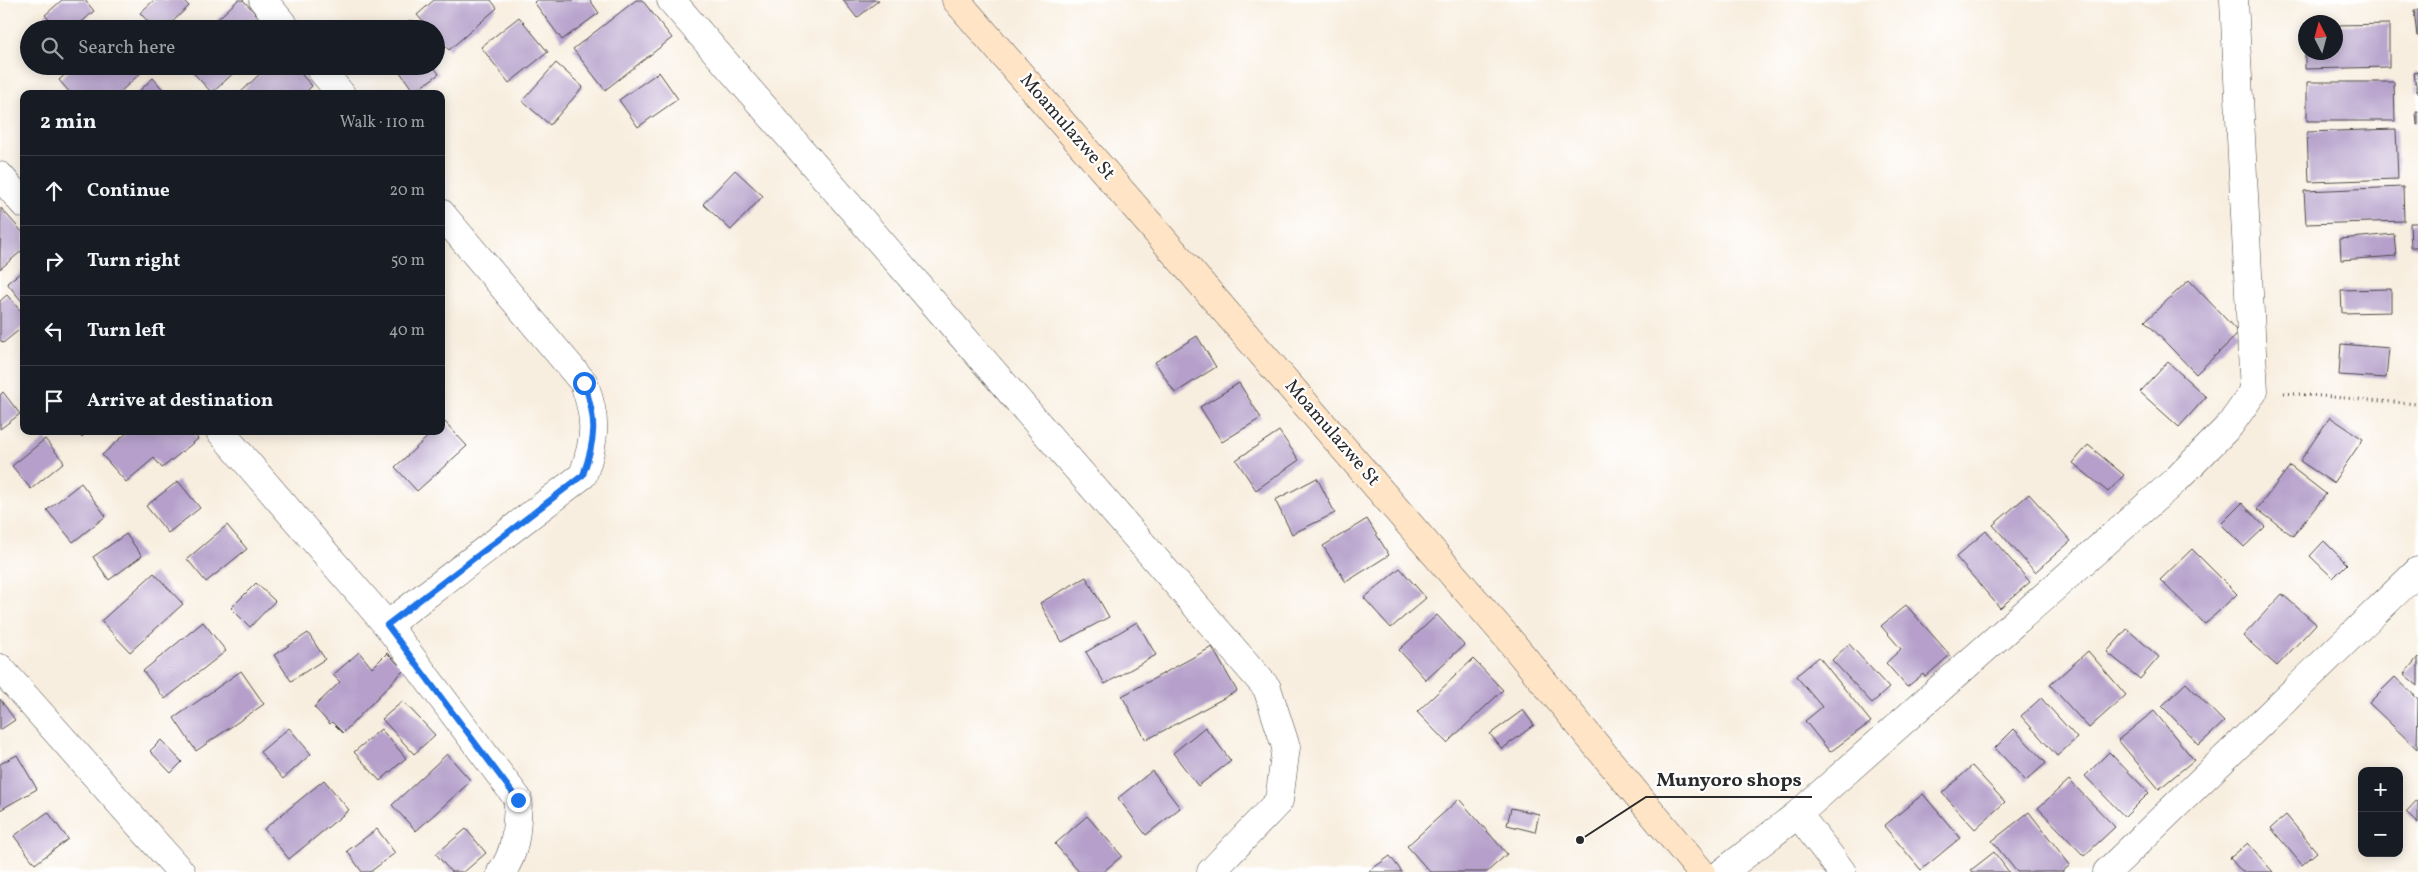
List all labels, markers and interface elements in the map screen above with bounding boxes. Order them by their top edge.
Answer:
north arrow [2298,15,2343,60]
search box [20,20,445,75]
icon: search [38,34,66,62]
text: Search here [78,35,175,61]
street label: Moamulazwe St [1013,68,1121,186]
text: 2 min [40,108,97,137]
text: Walk · 110 m [340,112,425,134]
icon: ahead [40,177,68,205]
text: Continue [87,178,170,204]
text: 20 m [390,180,425,202]
icon: right [40,247,68,275]
text: Turn right [87,248,180,274]
text: 50 m [391,250,425,272]
icon: left [40,317,68,345]
text: Turn left [87,318,166,344]
text: 40 m [389,320,425,342]
route start [573,372,596,395]
street label: Moamulazwe St [1278,374,1386,492]
icon: arrive [40,387,68,415]
text: Arrive at destination [87,388,273,414]
callout: Munyoro shops [1646,762,1812,797]
text: Munyoro shops [1656,767,1802,795]
map controls [2358,767,2403,857]
button: + [2358,767,2403,812]
route end [507,789,530,812]
button: − [2358,812,2403,857]

